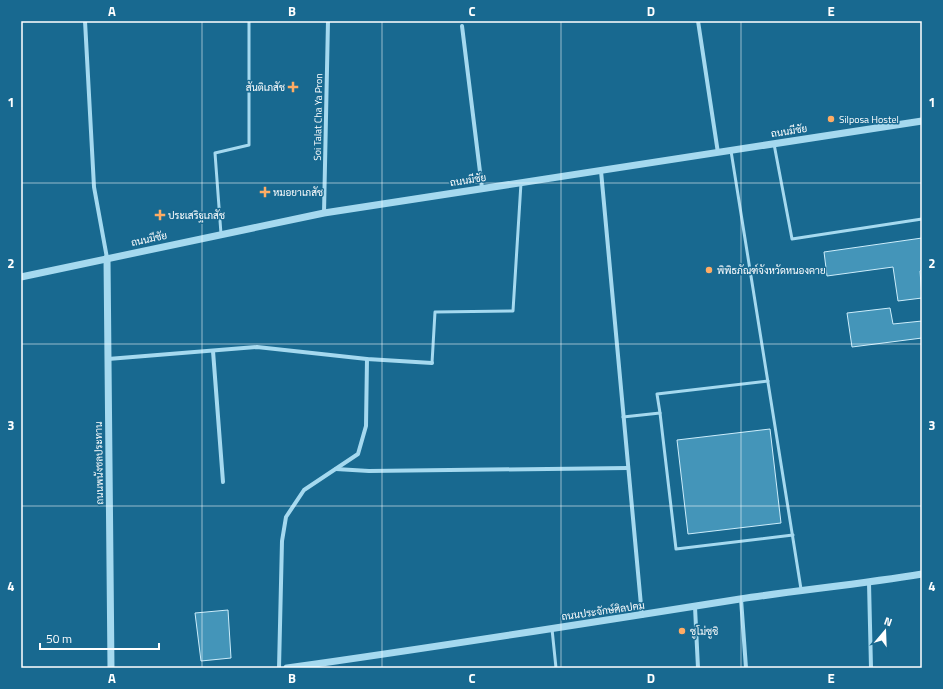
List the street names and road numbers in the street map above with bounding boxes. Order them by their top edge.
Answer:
street label: Soi Talat Cha Ya Pron [310,73,326,161]
street label: ถนนมีชัย [770,121,808,141]
street label: ถนนมีชัย [449,170,487,190]
street label: ถนนมีชัย [130,228,168,250]
street label: ถนนพนังชลประทาน [91,421,107,505]
street label: ถนนประจักษ์ศิลปคม [560,598,646,624]

